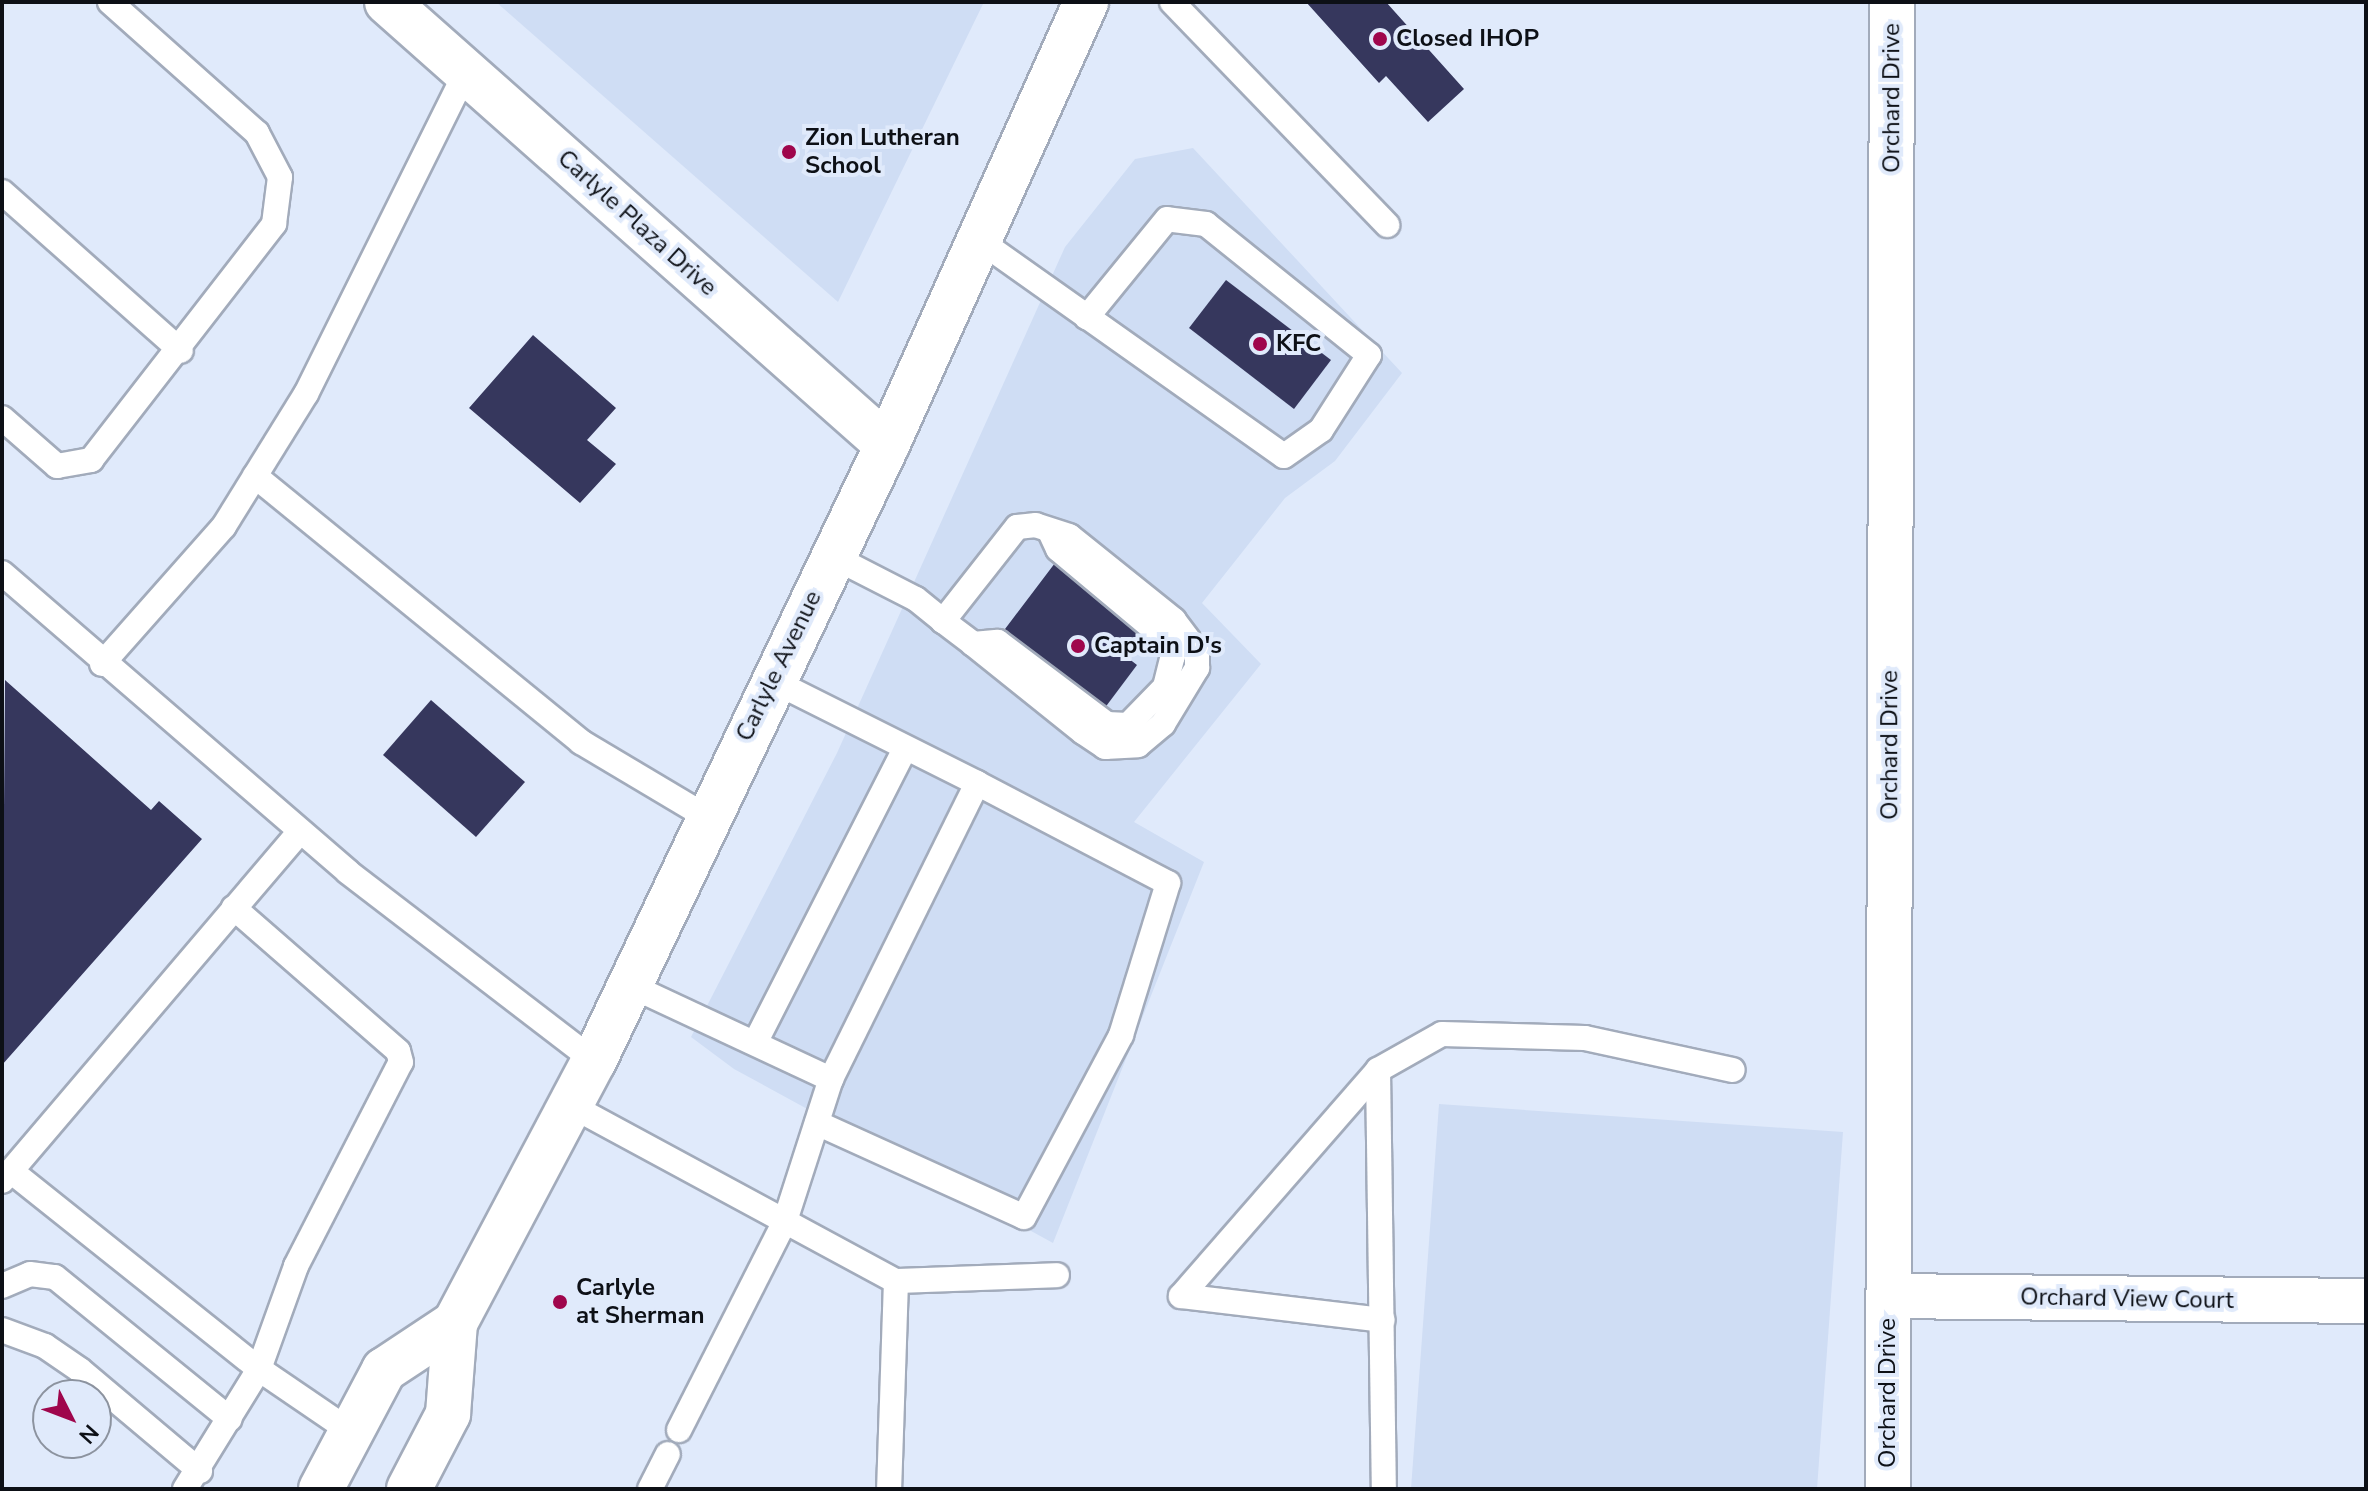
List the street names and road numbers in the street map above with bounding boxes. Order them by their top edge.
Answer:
street label: Orchard Drive [1878,23,1906,173]
street label: Carlyle Plaza Drive [552,144,722,302]
street label: Carlyle Avenue [730,586,828,746]
street label: Orchard Drive [1876,670,1904,820]
street label: Orchard View Court [2020,1283,2234,1315]
street label: Orchard Drive [1874,1318,1902,1468]

